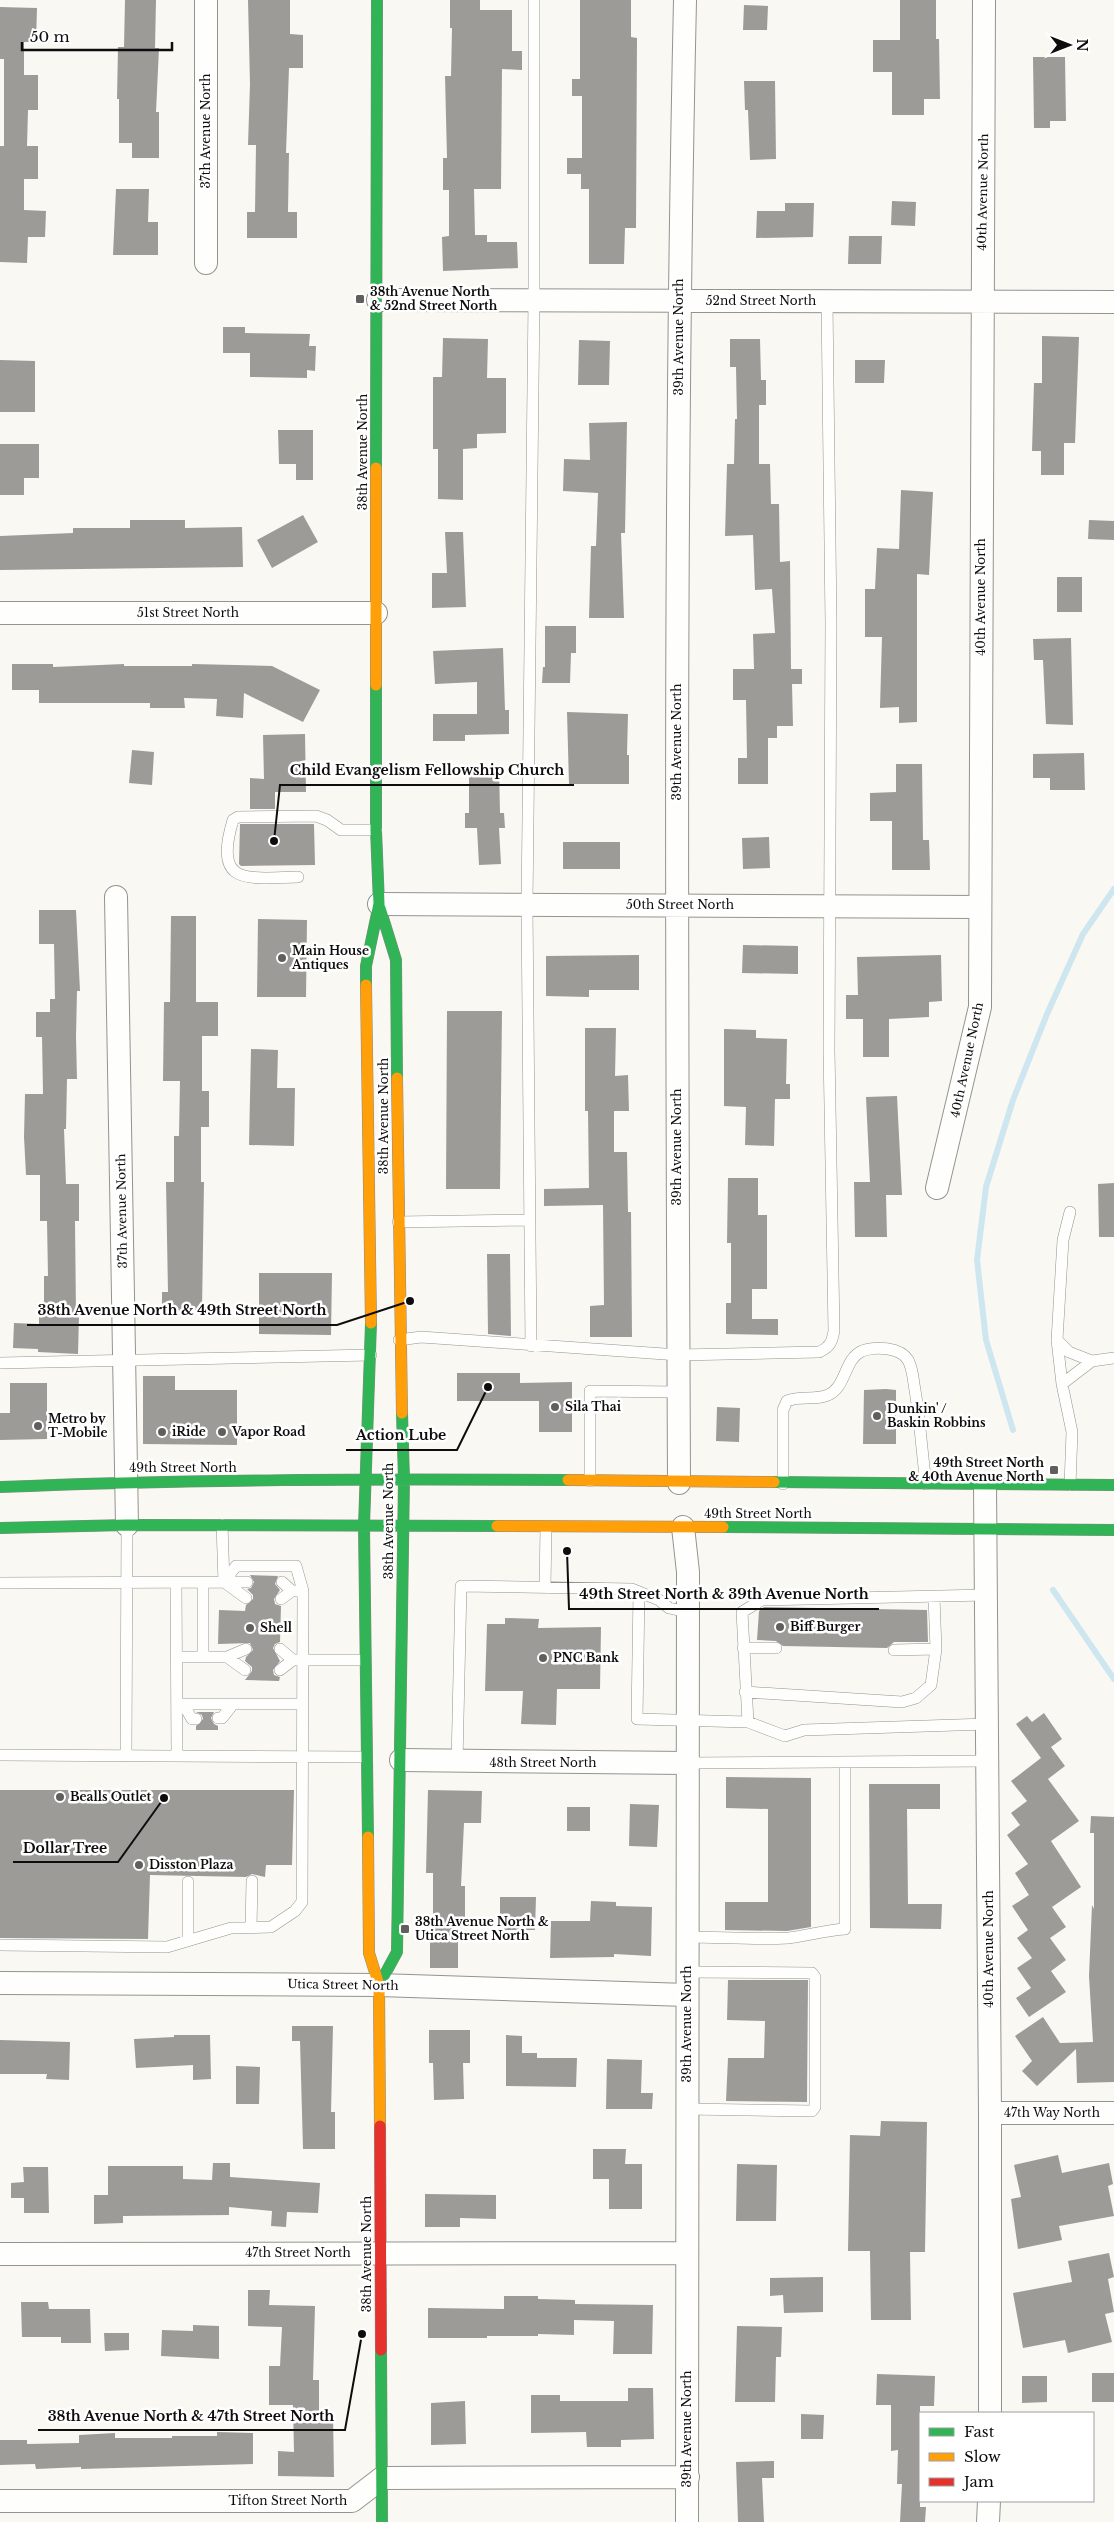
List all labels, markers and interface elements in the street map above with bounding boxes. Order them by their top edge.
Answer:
scale bar [22,20,172,52]
north arrow [1044,20,1094,70]
text: 50 m [30,27,70,46]
text: N [1073,38,1091,52]
street label: 37th Avenue North [198,73,213,189]
street label: 40th Avenue North [974,133,991,251]
street label: 39th Avenue North [671,279,686,395]
place label: 38th Avenue North & 52nd Street North [370,284,498,313]
marker: 38th Avenue North & 52nd Street North [354,293,366,305]
street label: 52nd Street North [706,293,816,308]
street label: 38th Avenue North [355,394,370,510]
street label: 40th Avenue North [973,538,988,656]
street label: 51st Street North [137,605,239,620]
street label: 39th Avenue North [669,684,684,800]
callout: Child Evangelism Fellowship Church [280,756,574,785]
text: Child Evangelism Fellowship Church [290,761,564,779]
street label: 50th Street North [626,897,734,912]
place label: Main House Antiques [291,943,369,972]
marker: Main House Antiques [276,952,288,964]
street label: 40th Avenue North [947,1001,986,1119]
street label: 38th Avenue North [376,1058,391,1174]
street label: 39th Avenue North [669,1089,684,1205]
street label: 37th Avenue North [113,1153,130,1269]
callout: 38th Avenue North & 49th Street North [27,1296,337,1325]
text: 38th Avenue North & 49th Street North [38,1301,326,1319]
place label: Sila Thai [565,1399,622,1414]
marker: Sila Thai [549,1401,561,1413]
place label: Dunkin' / Baskin Robbins [887,1401,986,1430]
marker: Dunkin' / Baskin Robbins [871,1410,883,1422]
place label: Metro by T-Mobile [48,1411,108,1440]
marker: Metro by T-Mobile [32,1420,44,1432]
callout: Action Lube [346,1421,457,1450]
place label: iRide [172,1424,206,1439]
place label: Vapor Road [231,1424,306,1439]
marker: iRide [156,1426,168,1438]
marker: Vapor Road [216,1426,228,1438]
text: Action Lube [355,1426,446,1444]
place label: 49th Street North & 40th Avenue North [908,1455,1044,1484]
street label: 49th Street North [129,1460,237,1475]
street label: 38th Avenue North [381,1463,396,1579]
marker: 49th Street North & 40th Avenue North [1048,1464,1060,1476]
street label: 49th Street North [704,1506,812,1521]
callout: 49th Street North & 39th Avenue North [569,1580,879,1609]
text: 49th Street North & 39th Avenue North [579,1585,869,1603]
place label: Biff Burger [790,1619,861,1634]
place label: Shell [260,1620,293,1635]
marker: Biff Burger [774,1621,786,1633]
marker: Shell [244,1622,256,1634]
place label: PNC Bank [553,1650,620,1665]
marker: PNC Bank [537,1652,549,1664]
street label: 48th Street North [490,1755,596,1770]
place label: Bealls Outlet [70,1789,151,1804]
marker: Bealls Outlet [54,1791,66,1803]
callout: Dollar Tree [13,1833,118,1862]
text: Dollar Tree [23,1839,107,1857]
place label: Disston Plaza [149,1857,234,1872]
marker: Disston Plaza [133,1859,145,1871]
street label: 40th Avenue North [981,1890,996,2008]
place label: 38th Avenue North & Utica Street North [415,1914,549,1943]
marker: 38th Avenue North & Utica Street North [399,1923,411,1935]
street label: 39th Avenue North [679,1966,694,2082]
street label: Utica Street North [287,1976,399,1993]
street label: 47th Way North [1004,2105,1100,2120]
street label: 38th Avenue North [359,2196,374,2312]
street label: 47th Street North [245,2245,351,2260]
street label: 39th Avenue North [679,2371,694,2487]
callout: 38th Avenue North & 47th Street North [38,2401,345,2430]
text: 38th Avenue North & 47th Street North [48,2407,334,2425]
legend [919,2412,1094,2502]
text: Fast [964,2422,995,2441]
text: Slow [964,2447,1001,2466]
text: Jam [962,2472,994,2491]
street label: Tifton Street North [229,2493,347,2508]

